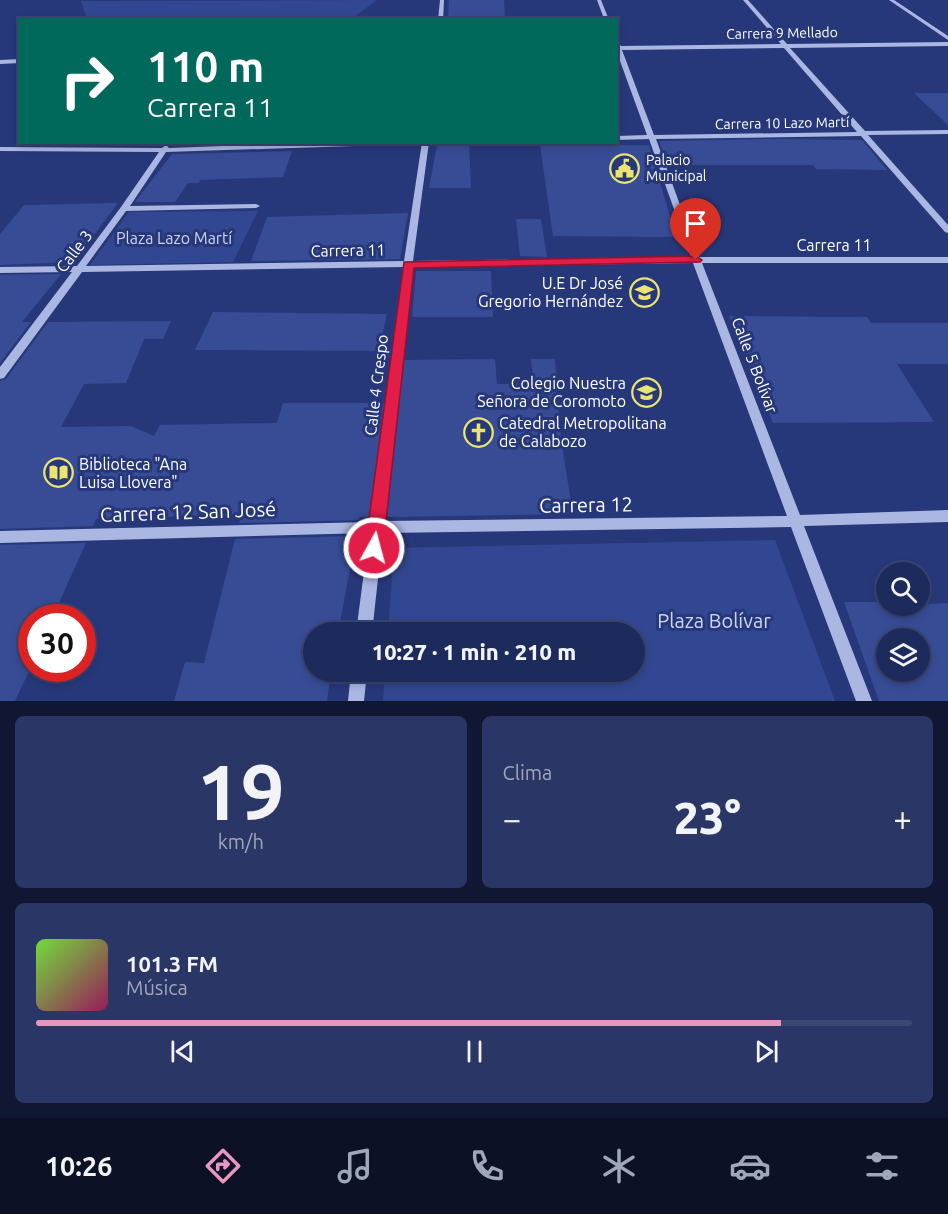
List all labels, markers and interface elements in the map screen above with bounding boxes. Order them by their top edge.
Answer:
street label: Carrera 9 Mellado [726,24,838,42]
icon: right [48,42,126,120]
text: 110 m [147,43,264,90]
text: Carrera 11 [147,92,274,122]
street label: Carrera 10 Lazo Martí [715,114,850,132]
public building icon: Palacio Municipal [609,152,641,184]
place label: Palacio Municipal [646,152,707,184]
pin [670,198,721,260]
icon: arrive [679,207,712,240]
street label: Calle 3 [52,226,96,276]
park label: Plaza Lazo Martí [116,229,233,247]
street label: Carrera 11 [797,236,871,254]
street label: Carrera 11 [310,240,386,260]
place label: U.E Dr José Gregorio Hernández [478,274,623,310]
school or university icon: U.E Dr José Gregorio Hernández [628,276,660,308]
street label: Calle 5 Bolívar [728,315,782,415]
street label: Calle 4 Crespo [361,333,391,437]
place label: Colegio Nuestra Señora de Coromoto [477,374,626,410]
school or university icon: Colegio Nuestra Señora de Coromoto [631,376,663,408]
place label: Catedral Metropolitana de Calabozo [499,414,667,450]
church icon: Catedral Metropolitana de Calabozo [462,416,494,448]
place label: Biblioteca "Ana Luisa Llovera" [79,455,187,491]
library icon: Biblioteca "Ana Luisa Llovera" [42,457,74,489]
street label: Carrera 12 [539,492,633,517]
street label: Carrera 12 San José [99,497,277,526]
position arrow [342,516,406,580]
map controls [876,562,930,682]
button: search [876,562,930,616]
speed limit sign: 30 [18,604,96,682]
park label: Plaza Bolívar [657,609,771,632]
button: layers [876,628,930,682]
text: 10:27 · 1 min · 210 m [372,639,576,664]
text: 19 [197,747,285,835]
text: Clima [503,761,552,784]
text: 23° [674,792,741,843]
text: − [503,800,521,837]
text: + [893,800,912,837]
text: km/h [218,830,264,853]
text: 101.3 FM [126,951,218,976]
text: Música [126,976,188,999]
icon: previous [166,1035,199,1068]
icon: pause [458,1035,491,1068]
icon: next [750,1035,783,1068]
icon: directions [202,1145,244,1187]
icon: music [334,1145,376,1187]
icon: phone [466,1145,508,1187]
icon: climate [598,1145,640,1187]
icon: car [729,1145,771,1187]
icon: filters [861,1145,903,1187]
text: 10:26 [45,1151,112,1181]

